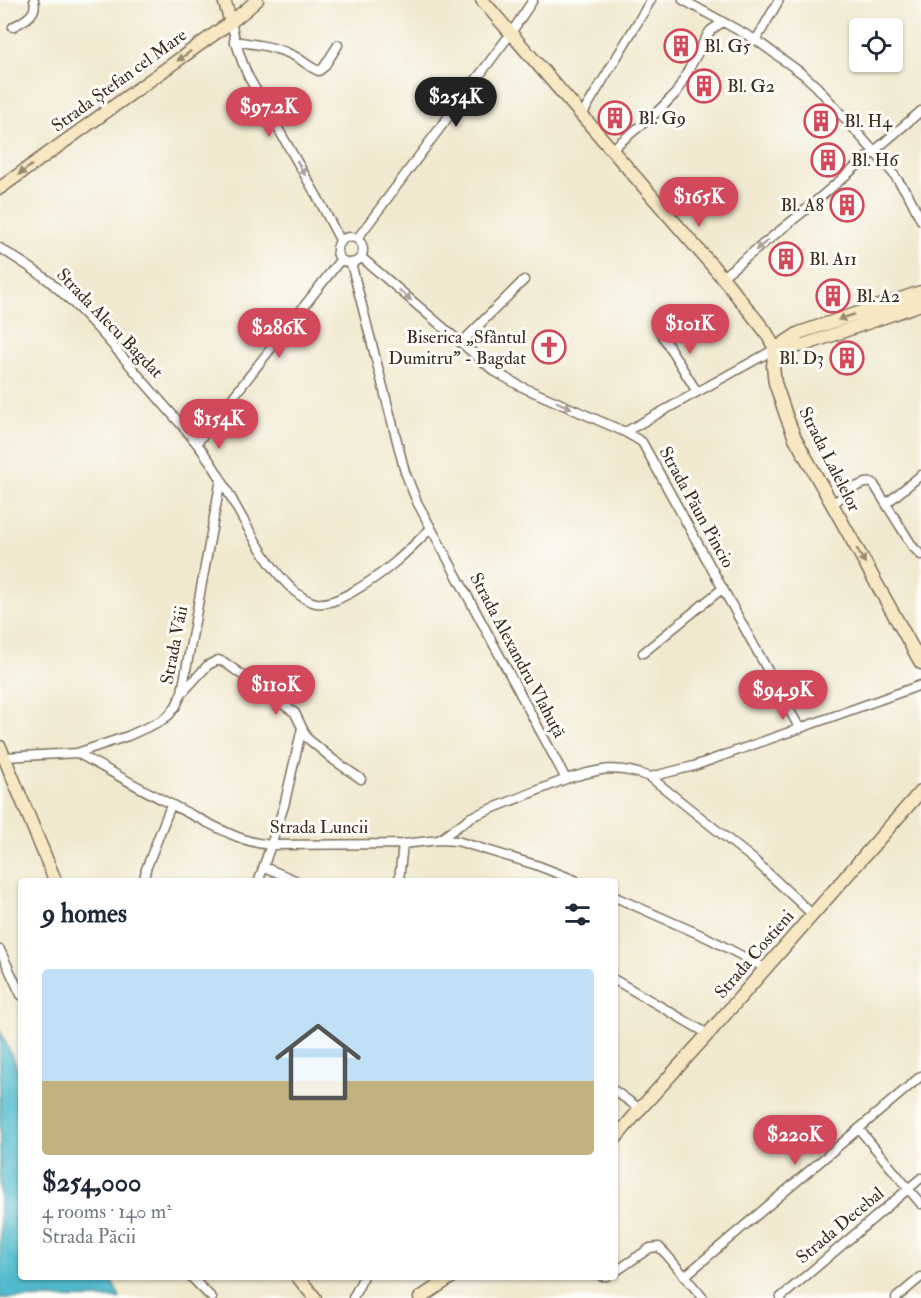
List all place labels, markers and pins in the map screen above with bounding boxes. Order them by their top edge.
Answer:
building icon: Bl. G5 [663,28,699,64]
place label: Bl. G5 [704,35,751,58]
building icon: Bl. G2 [686,68,722,104]
place label: Bl. G2 [727,75,775,98]
pin: $254K [414,77,498,128]
pin: $97.2K [220,87,318,138]
building icon: Bl. G9 [597,100,633,136]
building icon: Bl. H4 [803,103,839,139]
place label: Bl. G9 [638,107,686,130]
place label: Bl. H4 [844,110,893,133]
building icon: Bl. H6 [810,142,846,178]
place label: Bl. H6 [851,149,899,172]
pin: $165K [657,177,741,228]
building icon: Bl. A8 [829,187,865,223]
place label: Bl. A8 [781,194,824,217]
building icon: Bl. A11 [768,241,804,277]
place label: Bl. A11 [809,248,857,271]
building icon: Bl. A2 [815,278,851,314]
place label: Bl. A2 [856,285,900,308]
pin: $101K [648,304,732,355]
pin: $286K [237,308,321,359]
place label: Biserica „Sfântul Dumitru” - Bagdat [388,326,526,370]
church icon: Biserica „Sfântul Dumitru” - Bagdat [531,329,567,365]
building icon: Bl. D3 [829,340,865,376]
place label: Bl. D3 [779,347,824,370]
pin: $154K [177,399,261,450]
pin: $110K [234,665,318,716]
pin: $94.9K [734,670,832,721]
pin: $220K [753,1115,837,1166]

